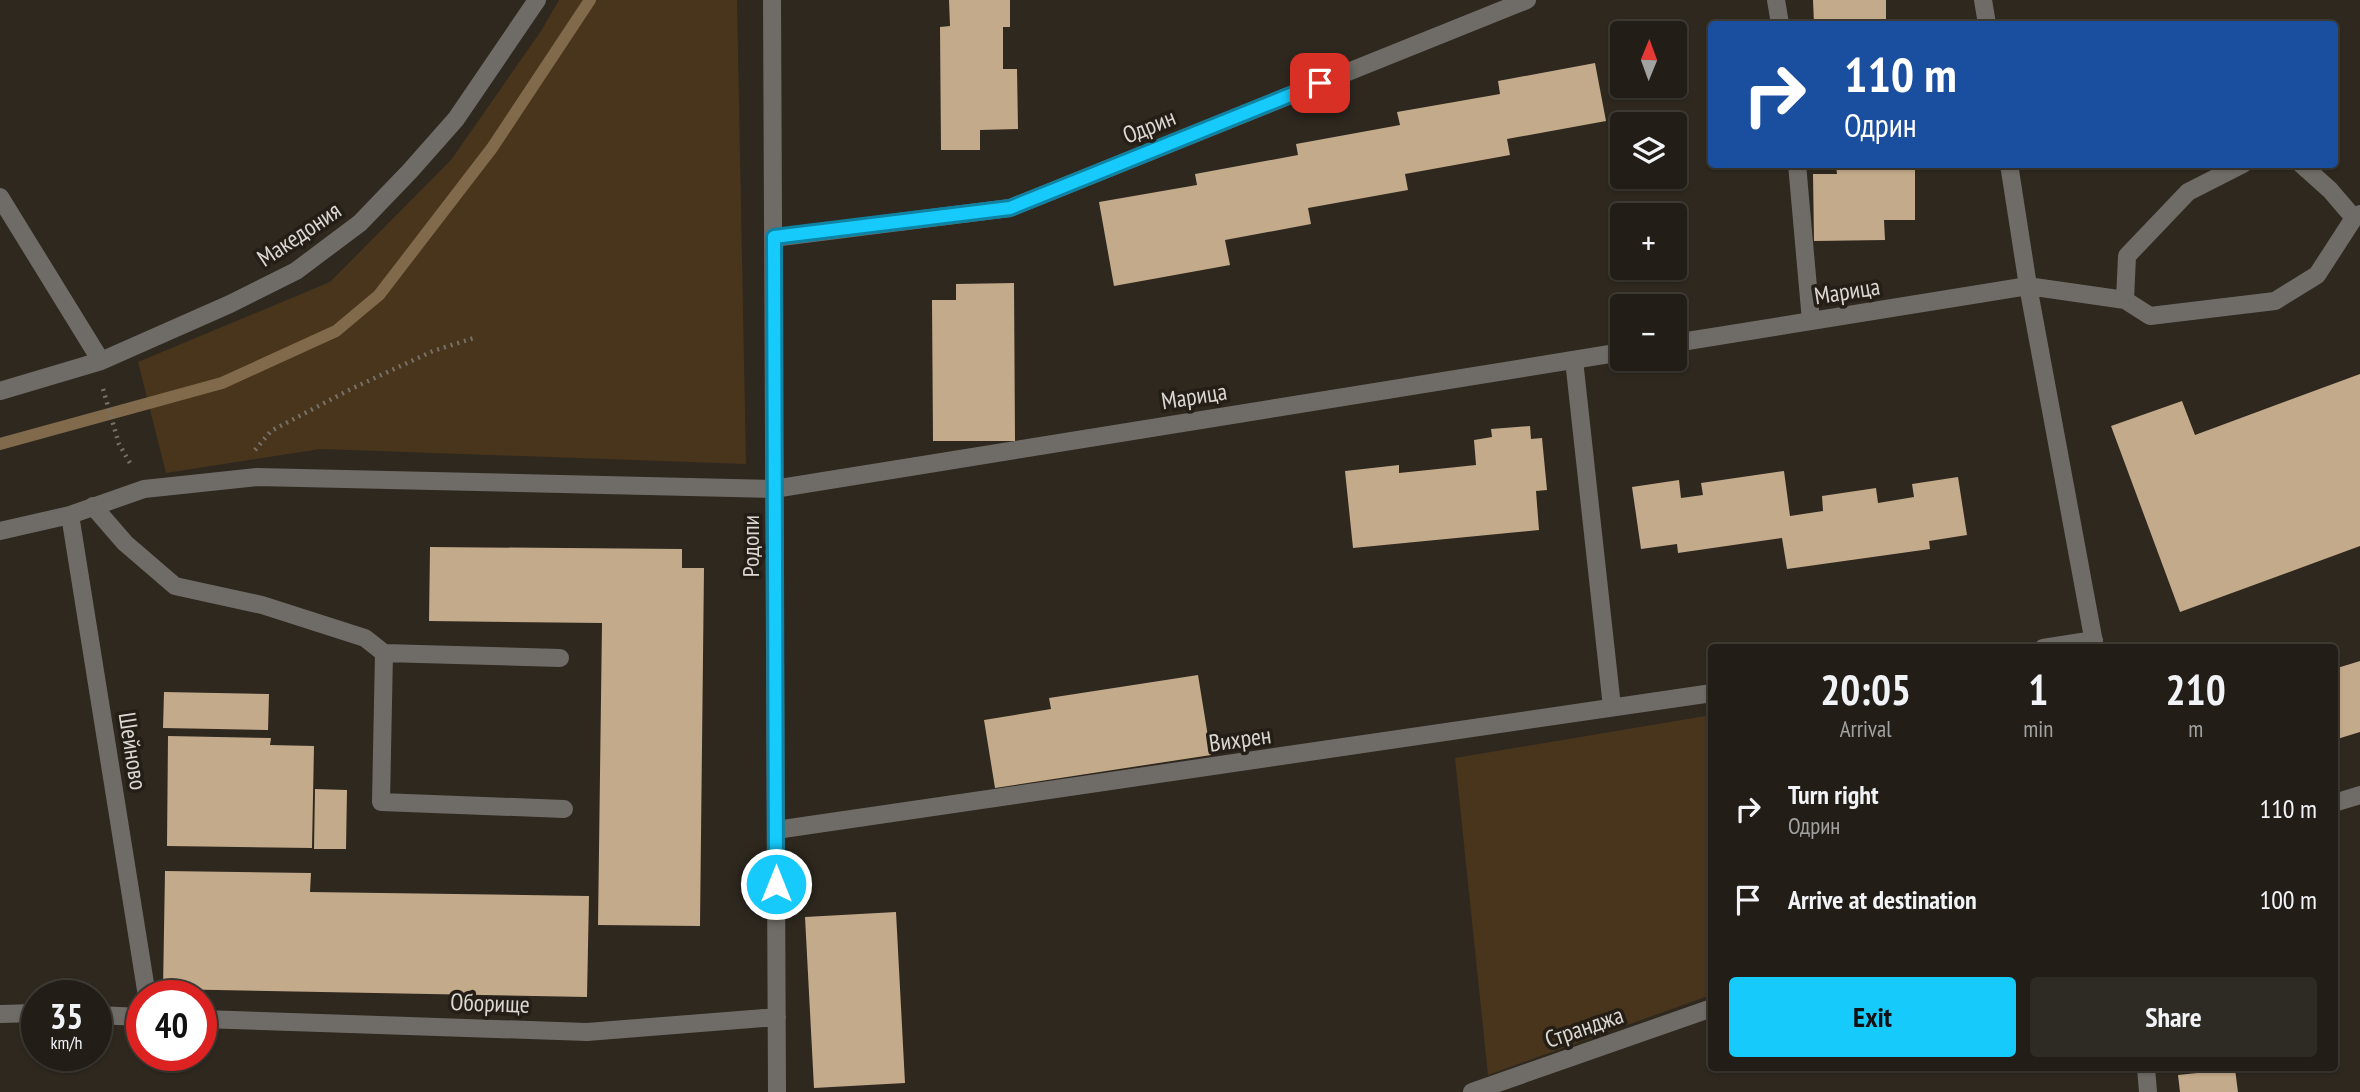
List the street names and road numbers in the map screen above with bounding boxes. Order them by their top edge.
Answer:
street label: Одрин [1118,101,1180,151]
street label: Македония [251,195,347,273]
street label: Марица [1812,271,1882,311]
street label: Марица [1159,376,1229,416]
street label: Родопи [735,515,766,577]
street label: Шейново [112,710,154,792]
street label: Вихрен [1207,719,1273,759]
street label: Оборище [450,986,530,1020]
street label: Странджа [1541,999,1627,1055]

